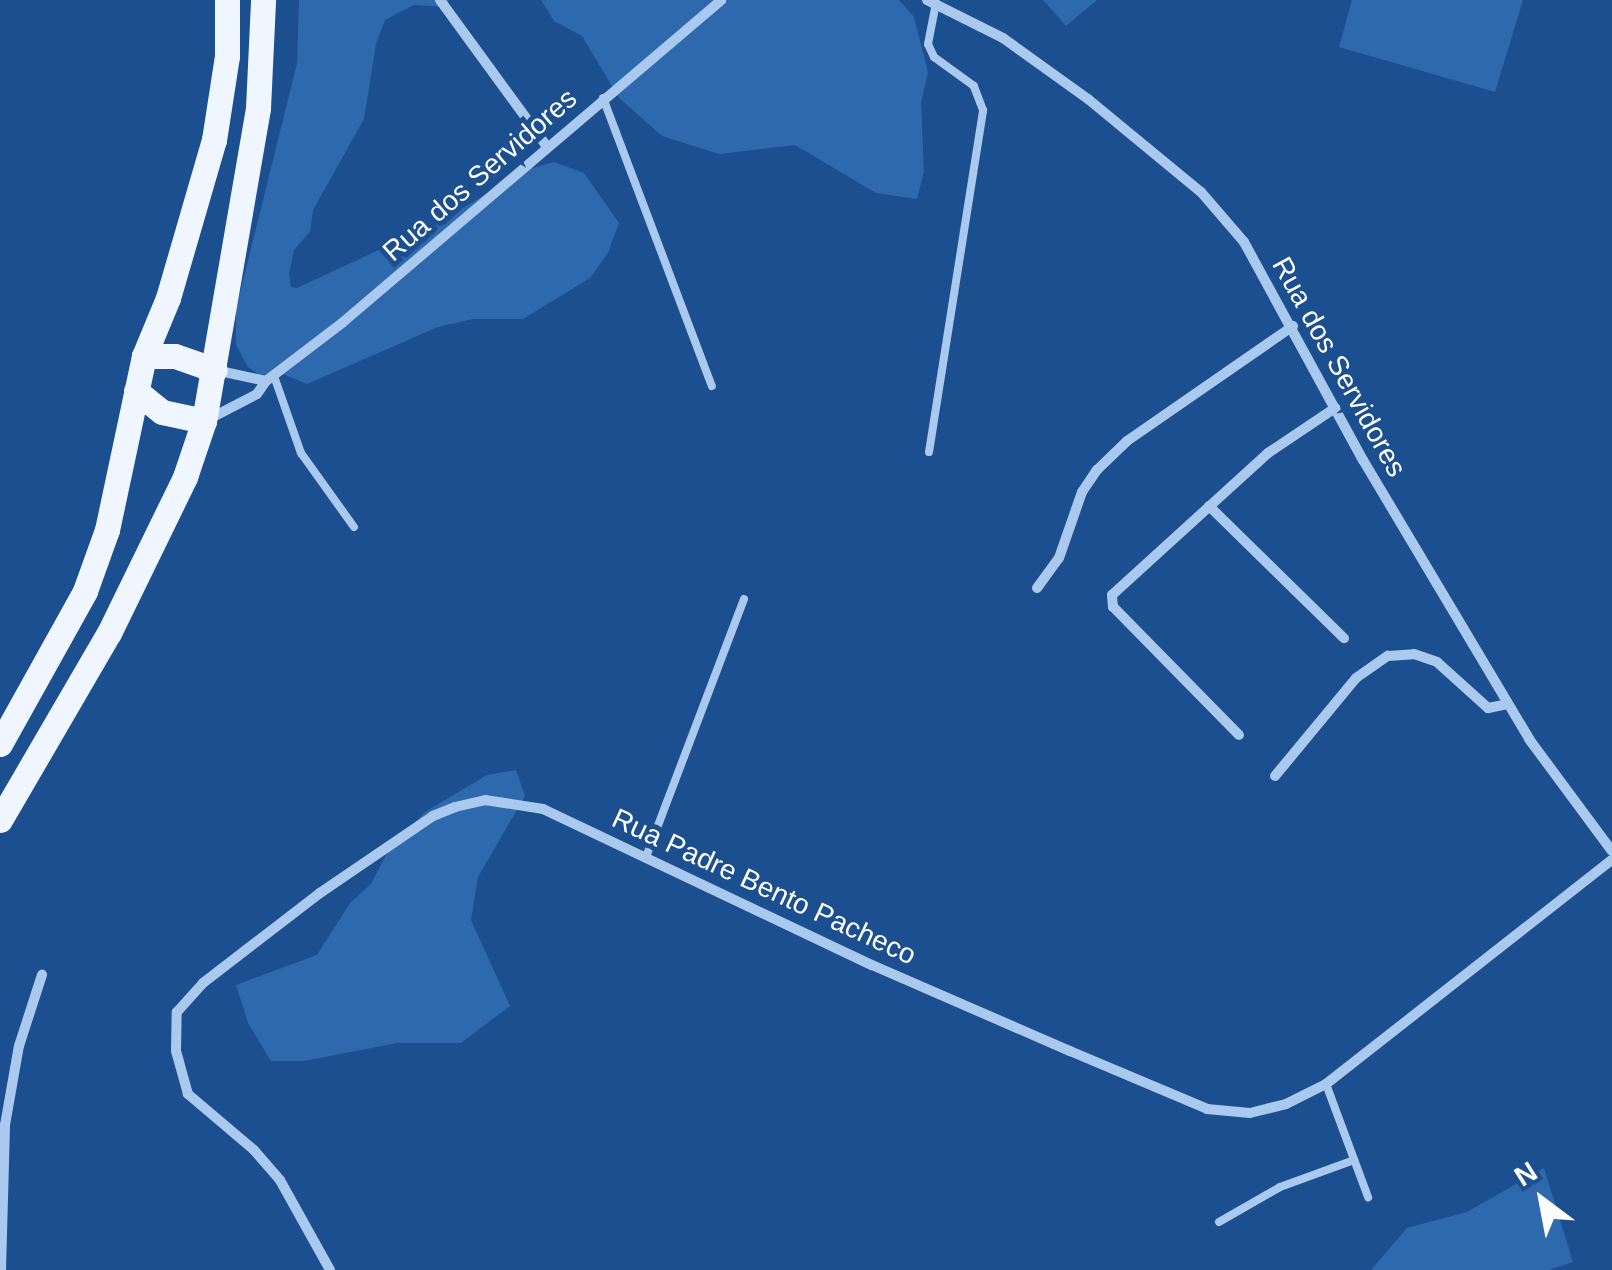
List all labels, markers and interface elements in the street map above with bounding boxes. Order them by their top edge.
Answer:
street label: Rua dos Servidores [376,82,584,268]
street label: Rua dos Servidores [1265,251,1413,483]
street label: Rua Padre Bento Pacheco [607,802,921,972]
north arrow [1492,1150,1592,1250]
text: N [1509,1156,1543,1193]

